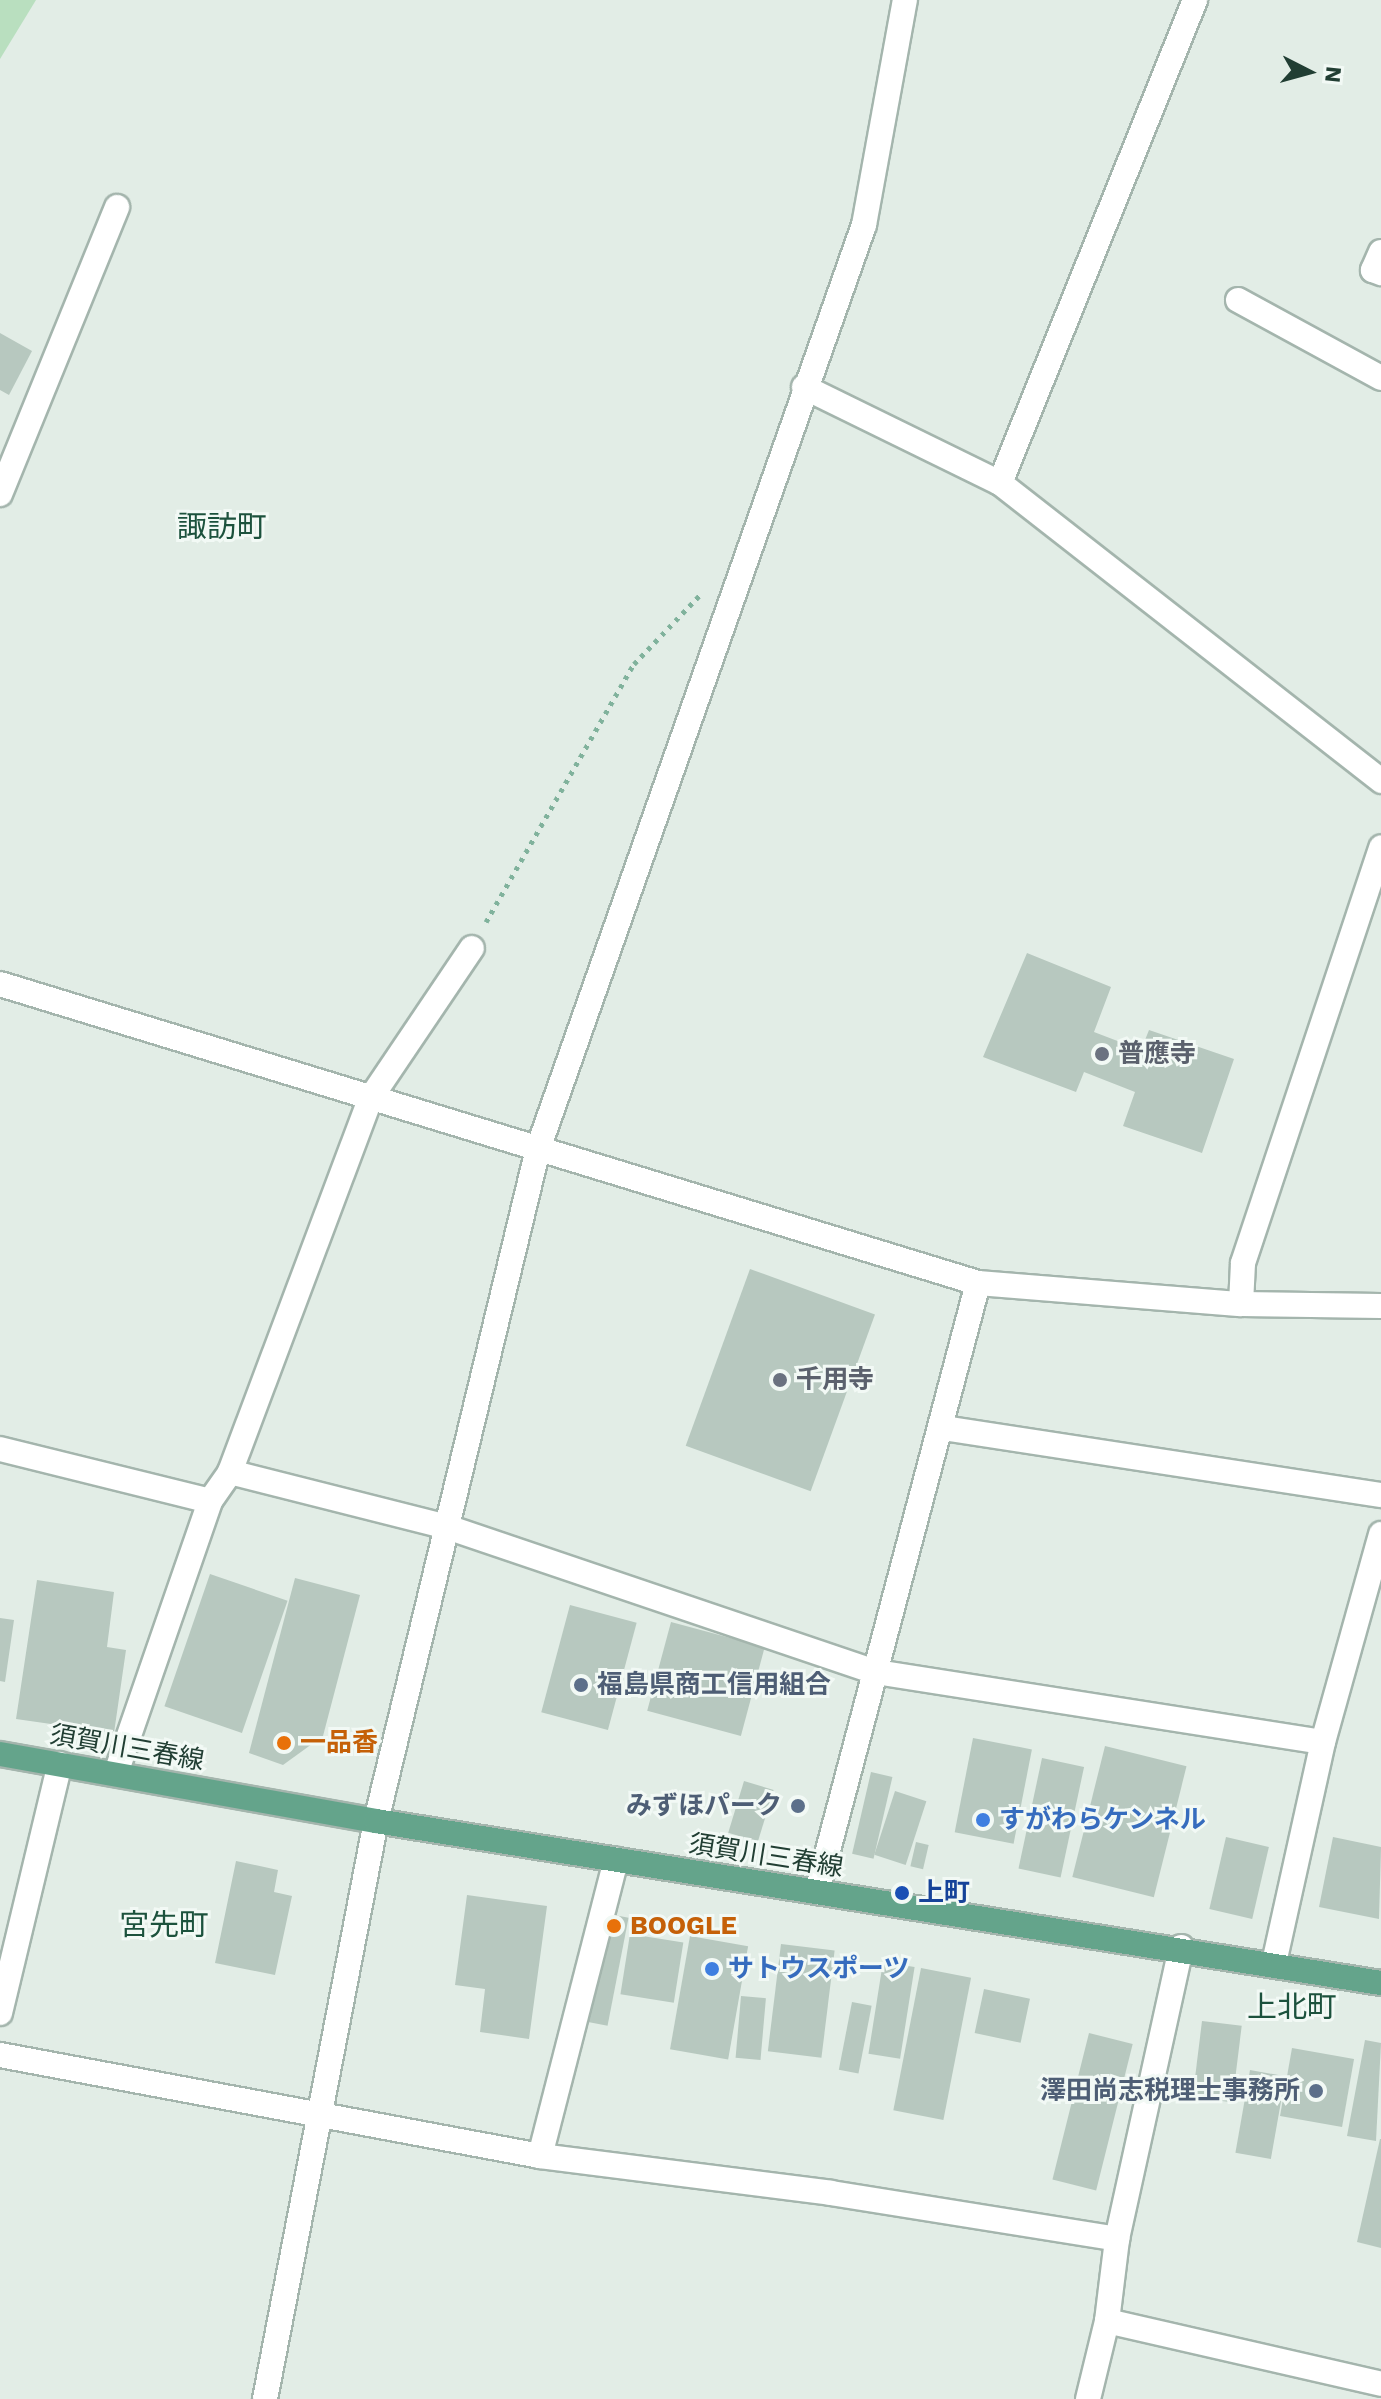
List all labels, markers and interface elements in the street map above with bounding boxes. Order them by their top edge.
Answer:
north arrow [1269,32,1349,112]
text: N [1320,65,1347,84]
district label: 諏訪町 [177,509,267,545]
place label: 普應寺 [1118,1038,1196,1070]
marker: 普應寺 [1093,1045,1111,1063]
place label: 千用寺 [796,1364,874,1396]
marker: 千用寺 [771,1371,789,1389]
place label: 福島県商工信用組合 [597,1669,831,1701]
marker: 福島県商工信用組合 [572,1676,590,1694]
street label: 須賀川三春線 [47,1719,207,1777]
place label: 一品香 [300,1727,378,1759]
marker: 一品香 [275,1734,293,1752]
place label: みずほパーク [626,1790,782,1822]
marker: みずほパーク [789,1797,807,1815]
place label: すがわらケンネル [999,1804,1207,1836]
marker: すがわらケンネル [974,1811,992,1829]
street label: 須賀川三春線 [687,1828,845,1884]
place label: 上町 [918,1877,970,1909]
marker: 上町 [893,1884,911,1902]
district label: 宮先町 [119,1907,209,1943]
place label: BOOGLE [630,1910,737,1942]
marker: BOOGLE [605,1917,623,1935]
place label: サトウスポーツ [728,1953,910,1985]
marker: サトウスポーツ [703,1960,721,1978]
district label: 上北町 [1247,1989,1337,2025]
place label: 澤田尚志税理士事務所 [1040,2075,1300,2107]
marker: 澤田尚志税理士事務所 [1307,2082,1325,2100]

